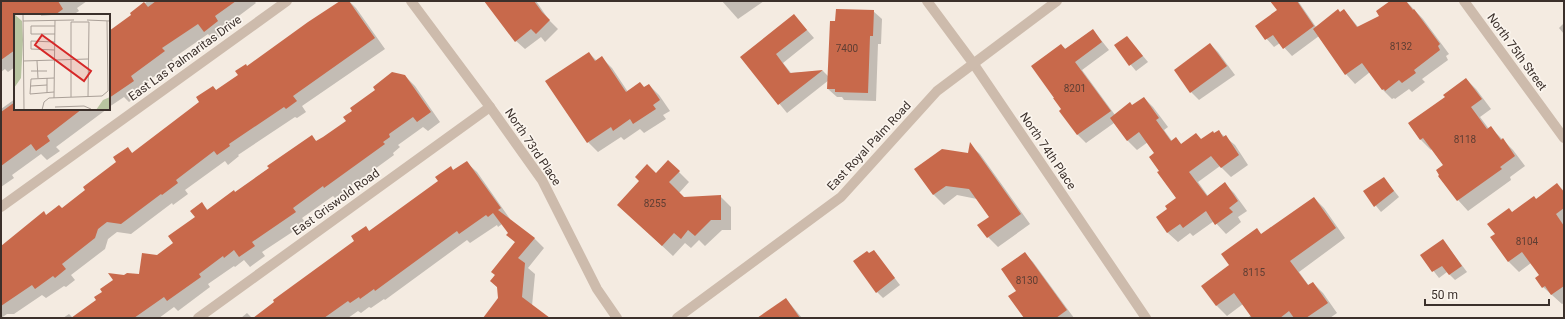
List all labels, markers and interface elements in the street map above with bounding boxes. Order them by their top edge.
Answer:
street label: North 75th Street [1484,11,1550,93]
street label: East Las Palmaritas Drive [126,12,244,104]
inset map [14,14,110,110]
house number: 8132 [1390,41,1413,52]
house number: 7400 [836,43,859,54]
house number: 8201 [1064,83,1086,94]
street label: East Royal Palm Road [824,99,914,193]
street label: North 73rd Place [502,106,564,188]
street label: North 74th Place [1017,110,1079,192]
house number: 8118 [1454,134,1477,145]
street label: East Griswold Road [290,166,382,238]
house number: 8255 [644,198,667,209]
house number: 8104 [1516,236,1539,247]
house number: 8115 [1243,267,1266,278]
house number: 8130 [1016,275,1039,286]
scale bar [1425,281,1549,307]
text: 50 m [1431,288,1458,302]

